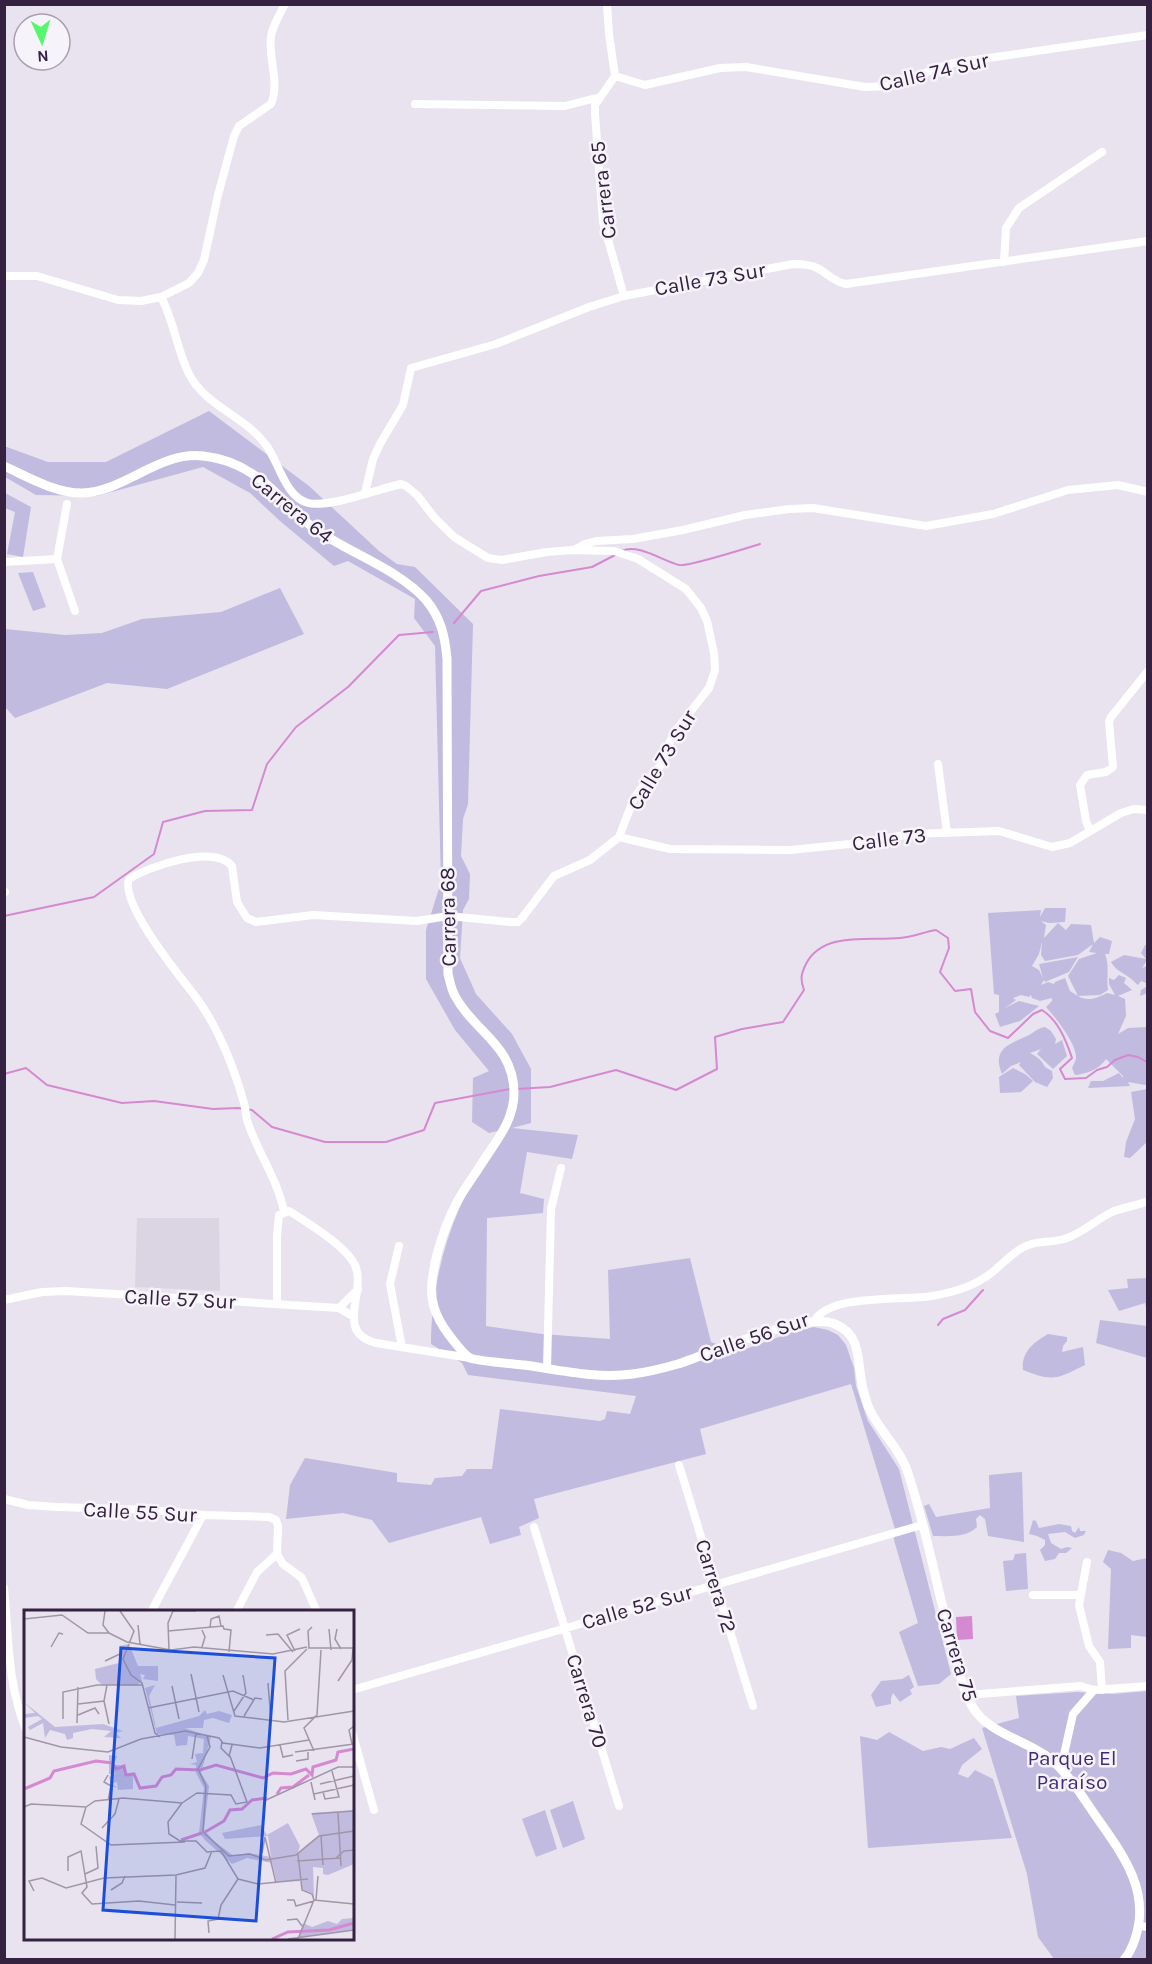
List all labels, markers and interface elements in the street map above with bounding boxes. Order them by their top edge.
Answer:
north arrow [12,12,72,72]
text: N [37,47,49,66]
street label: Calle 74 Sur [877,48,991,96]
street label: Carrera 65 [585,140,621,240]
street label: Calle 73 Sur [653,257,768,301]
street label: Carrera 64 [246,468,338,548]
street label: Calle 73 Sur [623,705,701,814]
street label: Calle 73 [851,823,927,855]
street label: Carrera 68 [435,867,461,967]
street label: Calle 57 Sur [124,1284,237,1314]
street label: Calle 56 Sur [696,1307,812,1367]
street label: Calle 55 Sur [83,1497,198,1527]
street label: Carrera 72 [690,1536,742,1636]
street label: Calle 52 Sur [579,1580,695,1634]
street label: Carrera 75 [931,1605,983,1705]
inset map [24,1610,354,1940]
street label: Carrera 70 [561,1651,613,1751]
park label: Parque El Paraíso [1027,1746,1117,1794]

